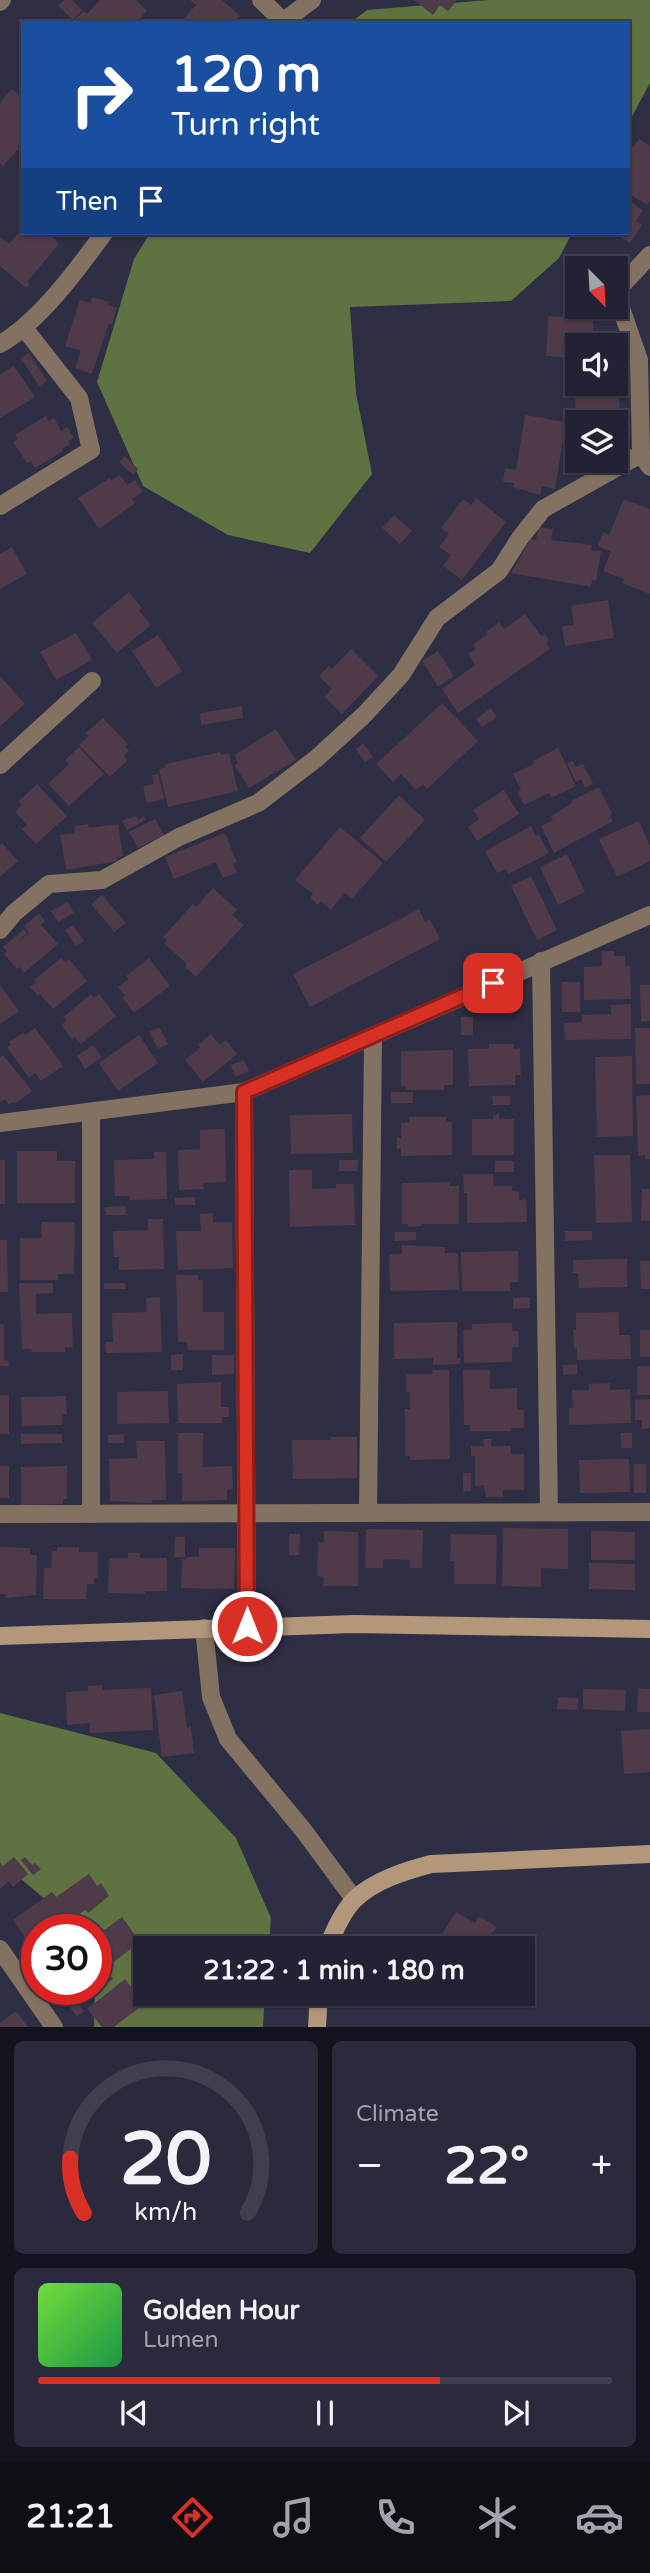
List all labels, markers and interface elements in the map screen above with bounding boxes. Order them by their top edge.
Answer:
text: 120 m [171,46,321,105]
icon: right [56,49,147,140]
text: Turn right [171,106,320,144]
icon: arrive [132,182,170,220]
text: Then [56,186,118,217]
north arrow [565,256,628,318]
map controls [565,256,628,473]
button: sound [565,333,628,396]
button: layers [565,410,628,473]
pin [463,953,523,1013]
icon: arrive [474,964,512,1002]
position arrow [210,1589,284,1663]
speed limit sign: 30 [21,1914,112,2005]
text: 21:22 · 1 min · 180 m [203,1955,465,1986]
text: Climate [356,2100,439,2128]
text: 20 [120,2117,212,2205]
text: 22° [444,2135,529,2198]
text: − [356,2143,383,2189]
text: + [591,2143,612,2189]
text: km/h [135,2197,197,2227]
text: Golden Hour [143,2295,300,2326]
text: Lumen [143,2326,218,2354]
icon: previous [115,2394,153,2432]
icon: pause [306,2394,344,2432]
icon: next [497,2394,535,2432]
icon: directions [168,2493,217,2542]
icon: music [269,2493,318,2542]
icon: phone [371,2493,420,2542]
icon: climate [473,2493,522,2542]
icon: car [575,2493,624,2542]
text: 21:21 [26,2498,115,2536]

